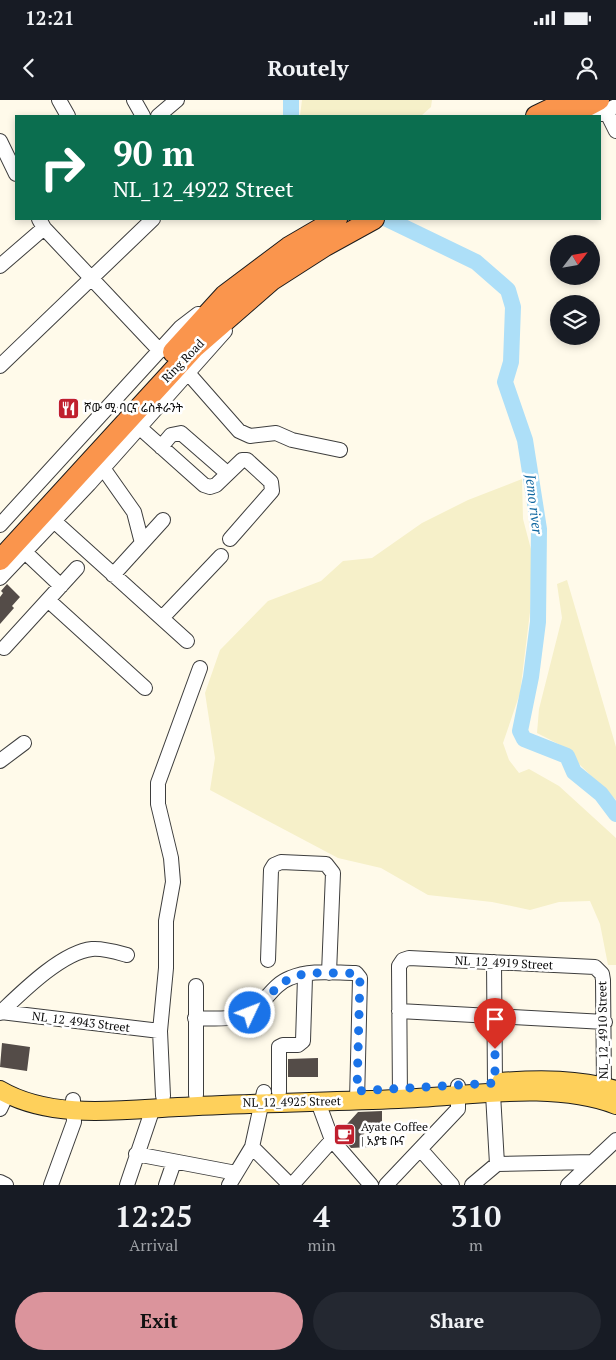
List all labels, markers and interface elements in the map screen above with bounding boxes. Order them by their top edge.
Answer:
text: 12:21 [25,5,74,30]
text: Routely [267,53,349,82]
icon: back [15,54,43,82]
icon: person [573,54,601,82]
text: 90 m [113,130,194,176]
icon: right [30,135,95,200]
text: NL_12_4922 Street [113,174,294,203]
north arrow [550,235,600,285]
map controls [550,235,600,345]
button: layers [550,295,600,345]
street label: Ring Road [158,336,207,385]
restaurant icon: ሾው ሚ ባርና ሬስቶራንት [56,396,80,420]
place label: ሾው ሚ ባርና ሬስቶራንት [84,400,184,415]
water label: Jemo river [521,472,548,535]
street label: NL_12_4919 Street [454,952,554,973]
street label: NL_12_4910 Street [594,980,611,1079]
position arrow [223,986,275,1038]
pin [474,998,516,1049]
icon: arrive [481,1005,509,1033]
street label: NL_12_4943 Street [31,1008,131,1035]
street label: NL_12_4925 Street [243,1093,342,1110]
place label: Ayate Coffee | አያቴ ቡና [361,1119,428,1148]
cafe icon: Ayate Coffee | አያቴ ቡና [333,1122,357,1146]
text: 12:25 [115,1196,193,1236]
text: 4 [313,1196,330,1236]
text: 310 [450,1196,501,1236]
text: Arrival [129,1234,178,1256]
text: min [308,1234,336,1256]
text: m [469,1234,483,1256]
button: Exit [15,1292,303,1350]
button: Share [313,1292,601,1350]

